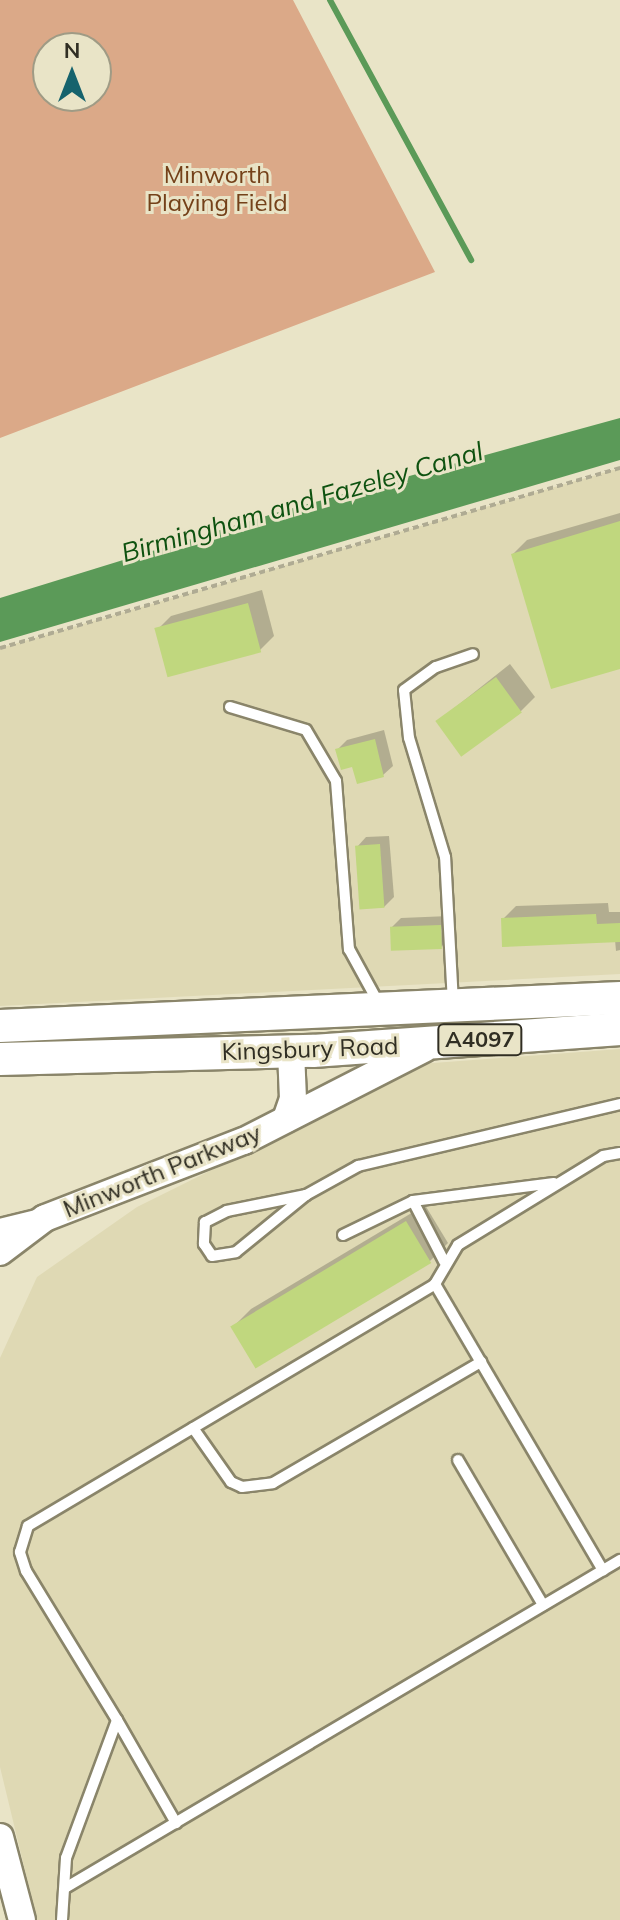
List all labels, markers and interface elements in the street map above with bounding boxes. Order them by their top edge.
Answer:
north arrow [32,32,112,112]
text: N [64,36,80,64]
park label: Minworth Playing Field [146,161,288,217]
water label: Birmingham and Fazeley Canal [118,435,486,569]
road number: A4097 [436,1022,524,1058]
street label: Kingsbury Road [221,1032,399,1066]
street label: Minworth Parkway [59,1118,265,1224]

